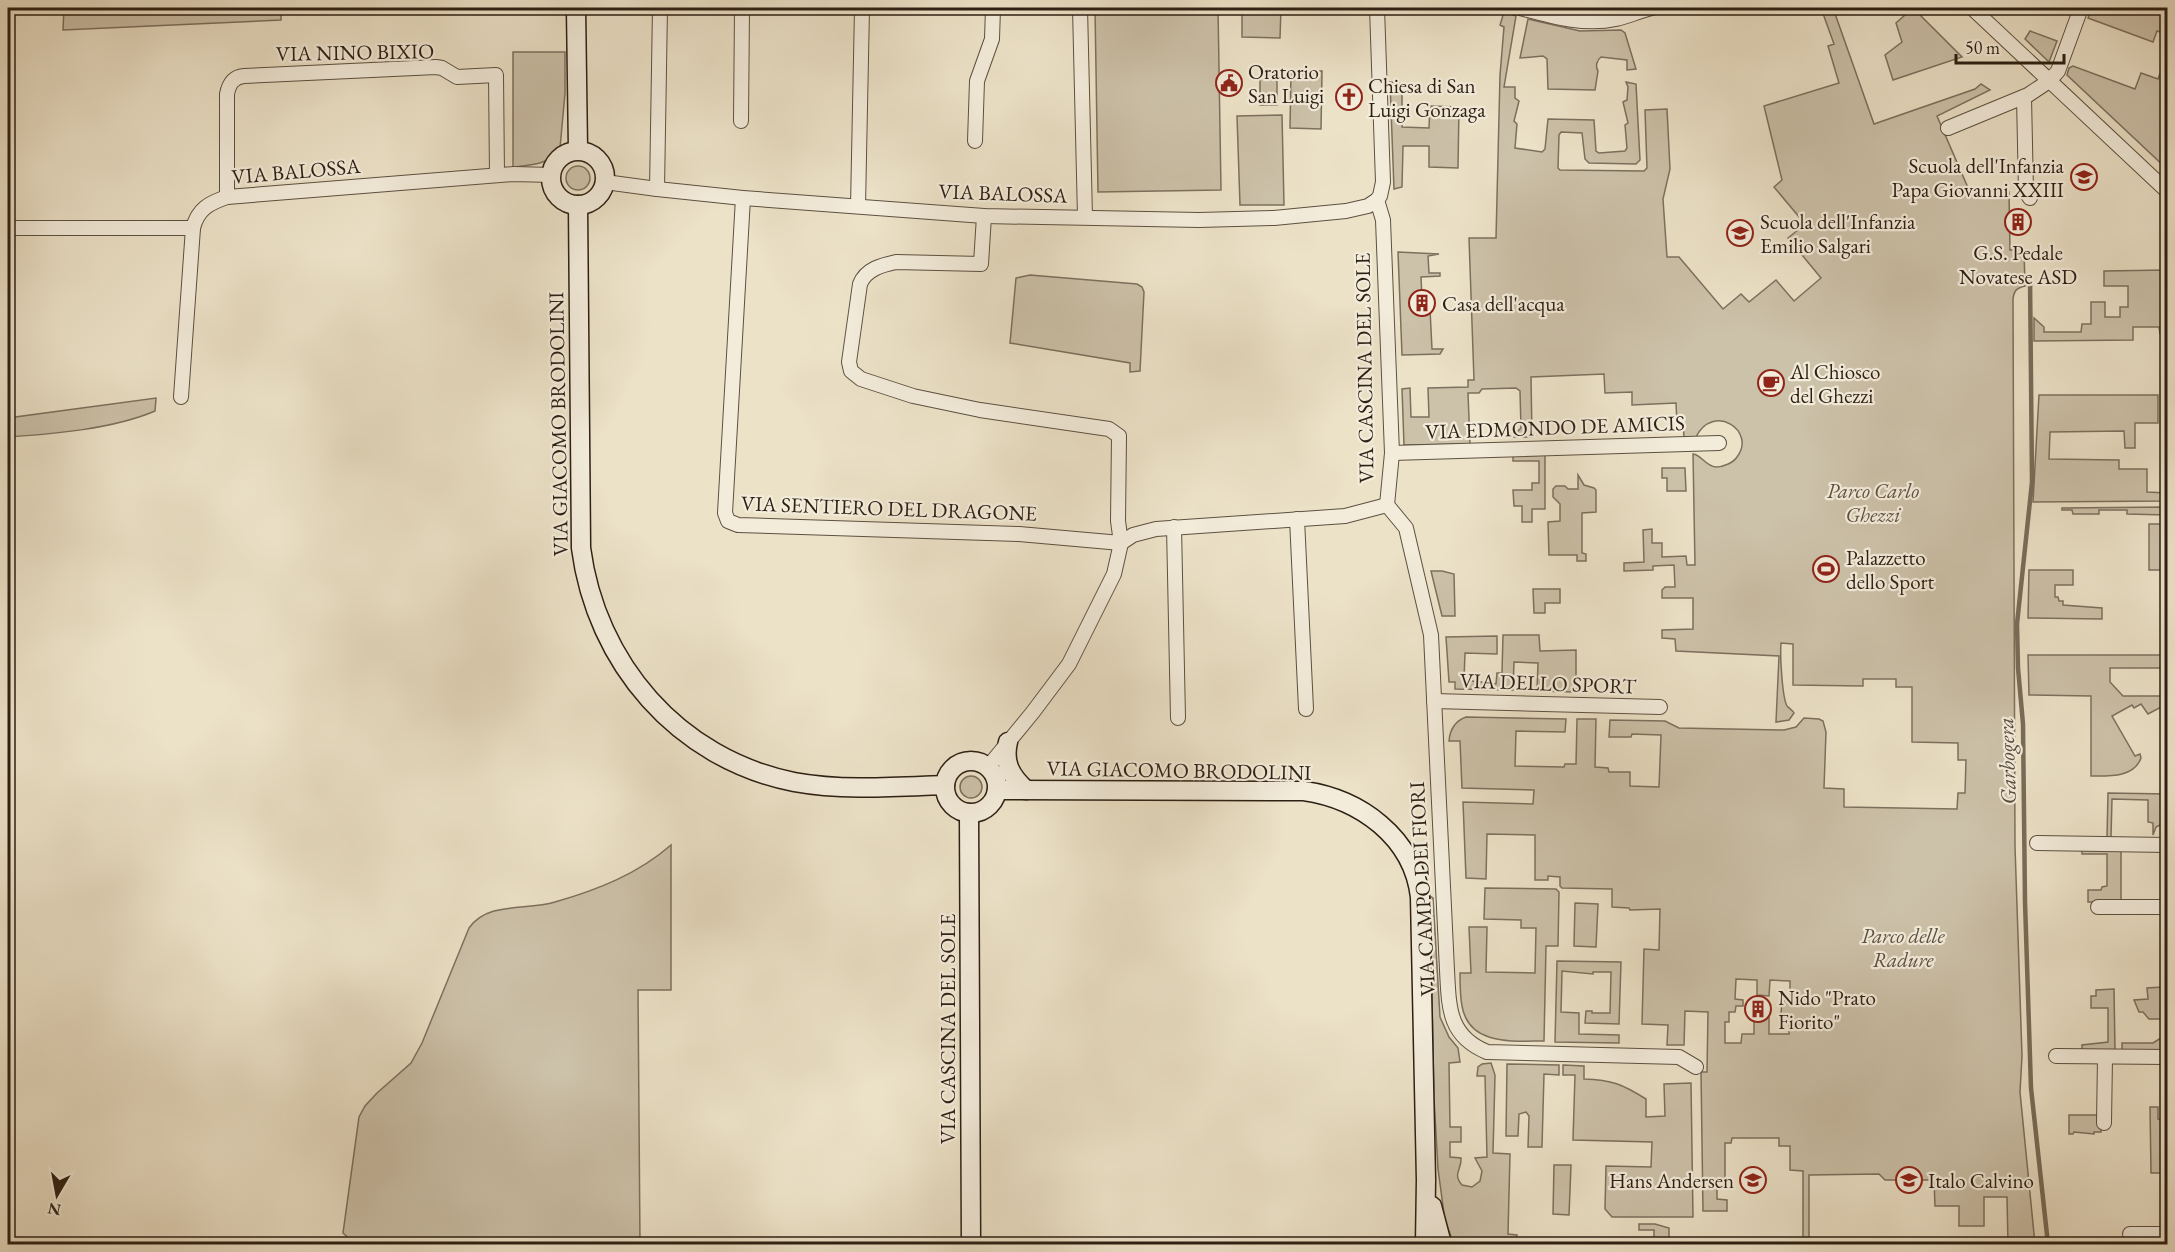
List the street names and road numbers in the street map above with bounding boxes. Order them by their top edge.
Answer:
street label: VIA NINO BIXIO [276,37,434,67]
street label: VIA BALOSSA [230,152,362,190]
street label: VIA BALOSSA [938,177,1068,209]
street label: VIA CASCINA DEL SOLE [1348,252,1380,484]
street label: VIA GIACOMO BRODOLINI [542,291,574,557]
street label: VIA EDMONDO DE AMICIS [1425,409,1685,445]
street label: VIA SENTIERO DEL DRAGONE [741,489,1038,527]
street label: VIA DELLO SPORT [1459,666,1638,700]
street label: VIA GIACOMO BRODOLINI [1046,754,1312,786]
street label: VIA CAMPO DEI FIORI [1403,781,1441,997]
street label: VIA CASCINA DEL SOLE [934,914,961,1144]

